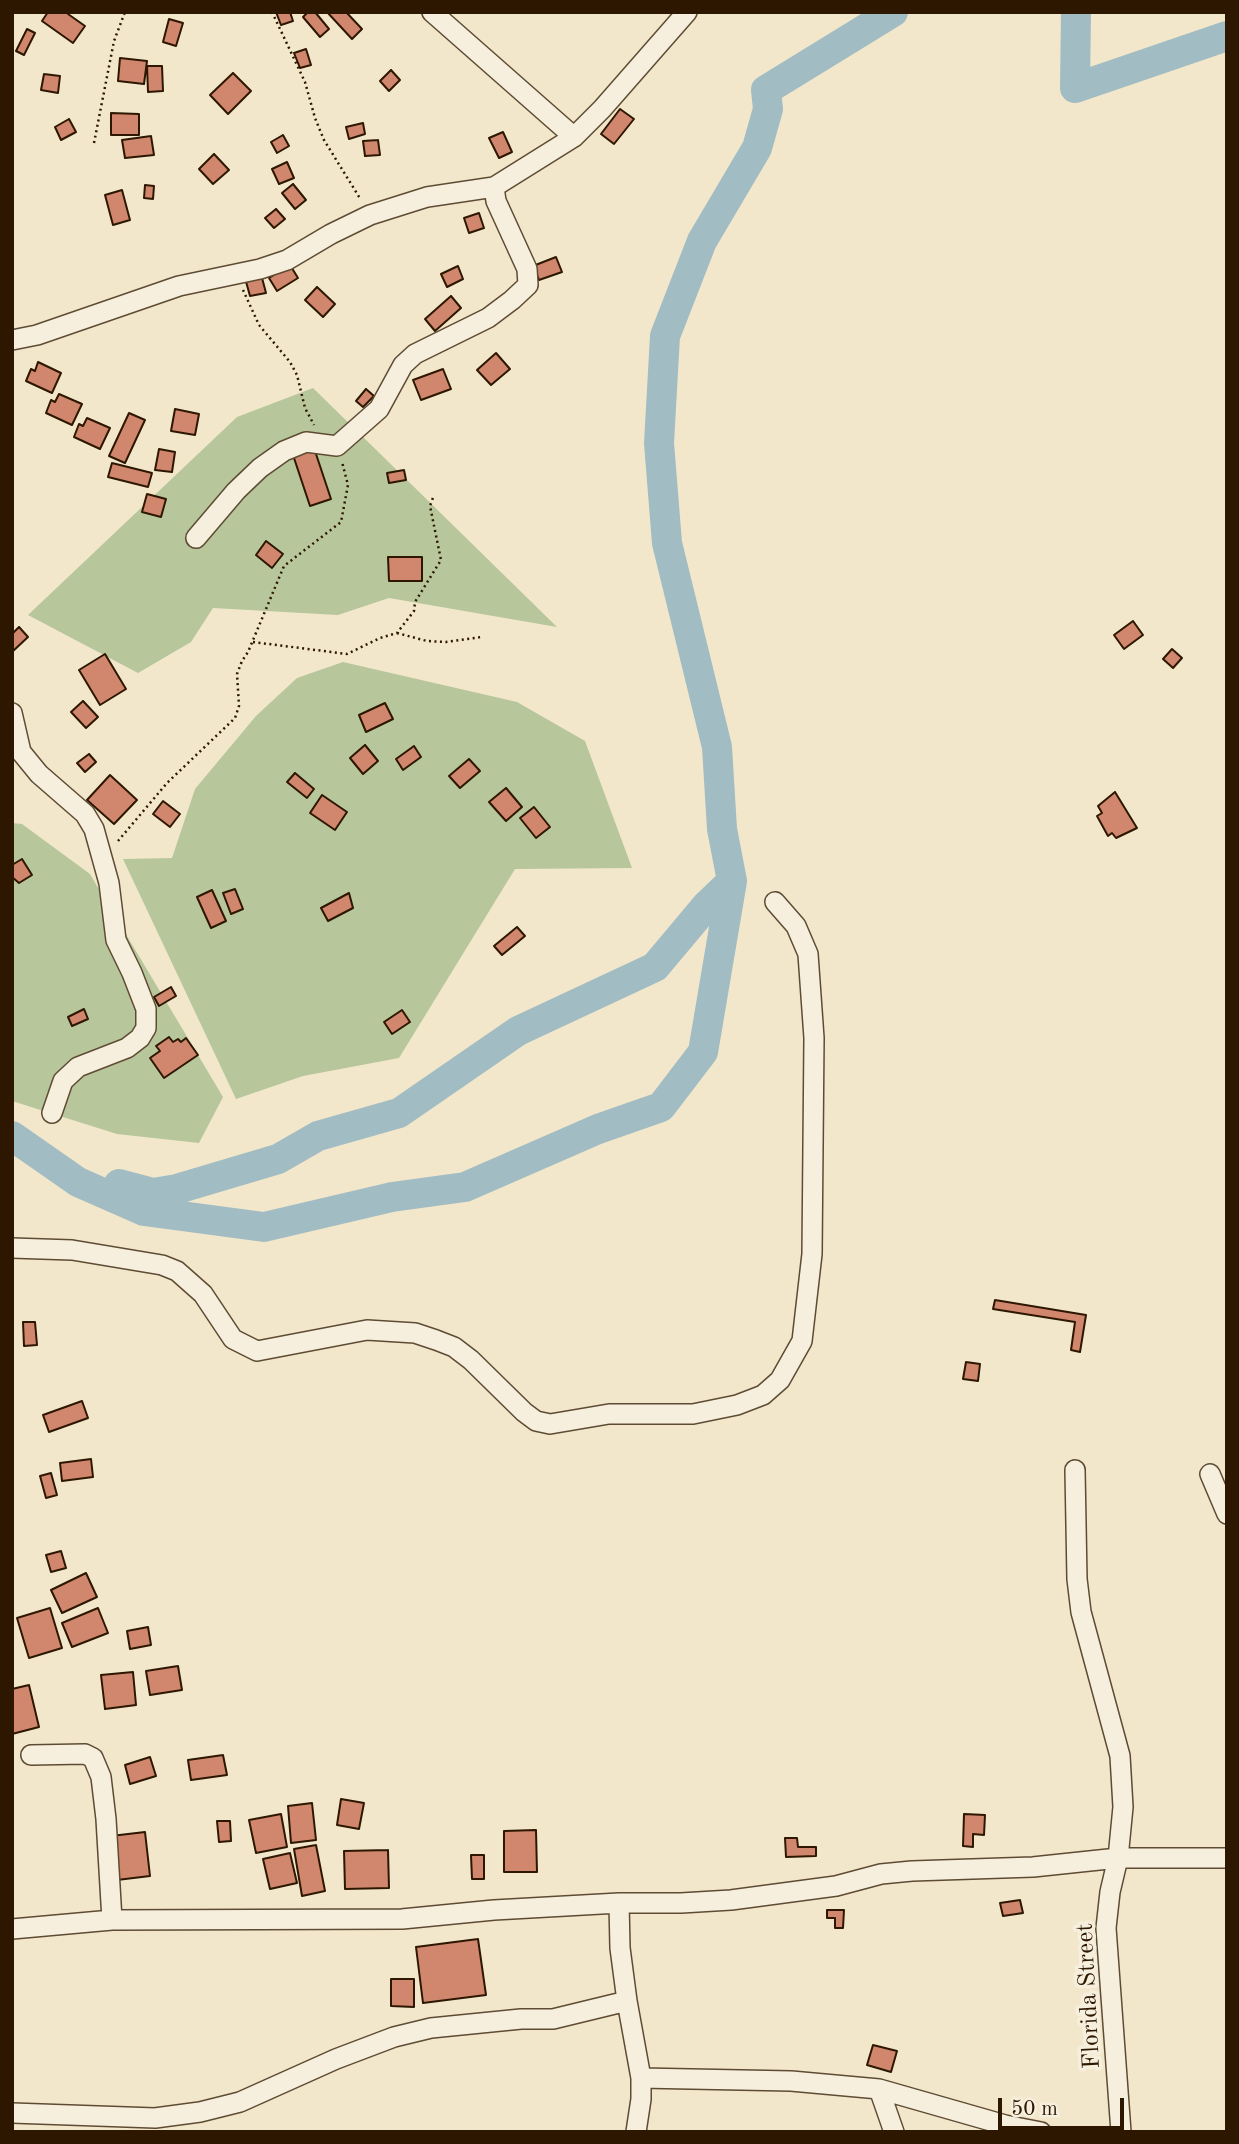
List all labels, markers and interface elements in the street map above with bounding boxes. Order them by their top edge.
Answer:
street label: Florida Street [1071,1923,1107,2069]
scale bar [1001,2084,1127,2128]
text: 50 m [1011,2099,1058,2120]

